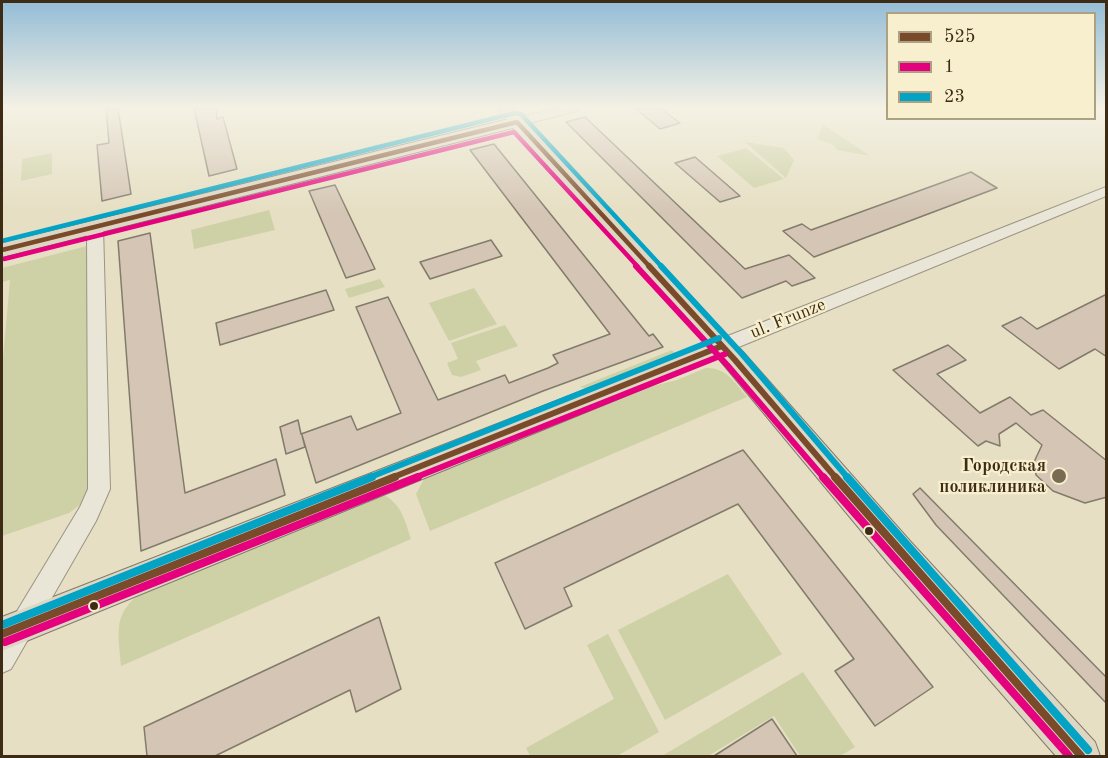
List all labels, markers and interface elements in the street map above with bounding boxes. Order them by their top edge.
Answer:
legend [886,12,1096,120]
text: 525 [944,28,975,46]
text: 1 [944,58,954,76]
text: 23 [944,88,965,106]
street label: ul. Frunze [747,294,829,344]
place label: Городская поликлиника [939,455,1046,498]
marker: Городская поликлиника [1050,467,1068,485]
unlabelled marker [863,525,875,537]
unlabelled marker [88,600,100,612]

